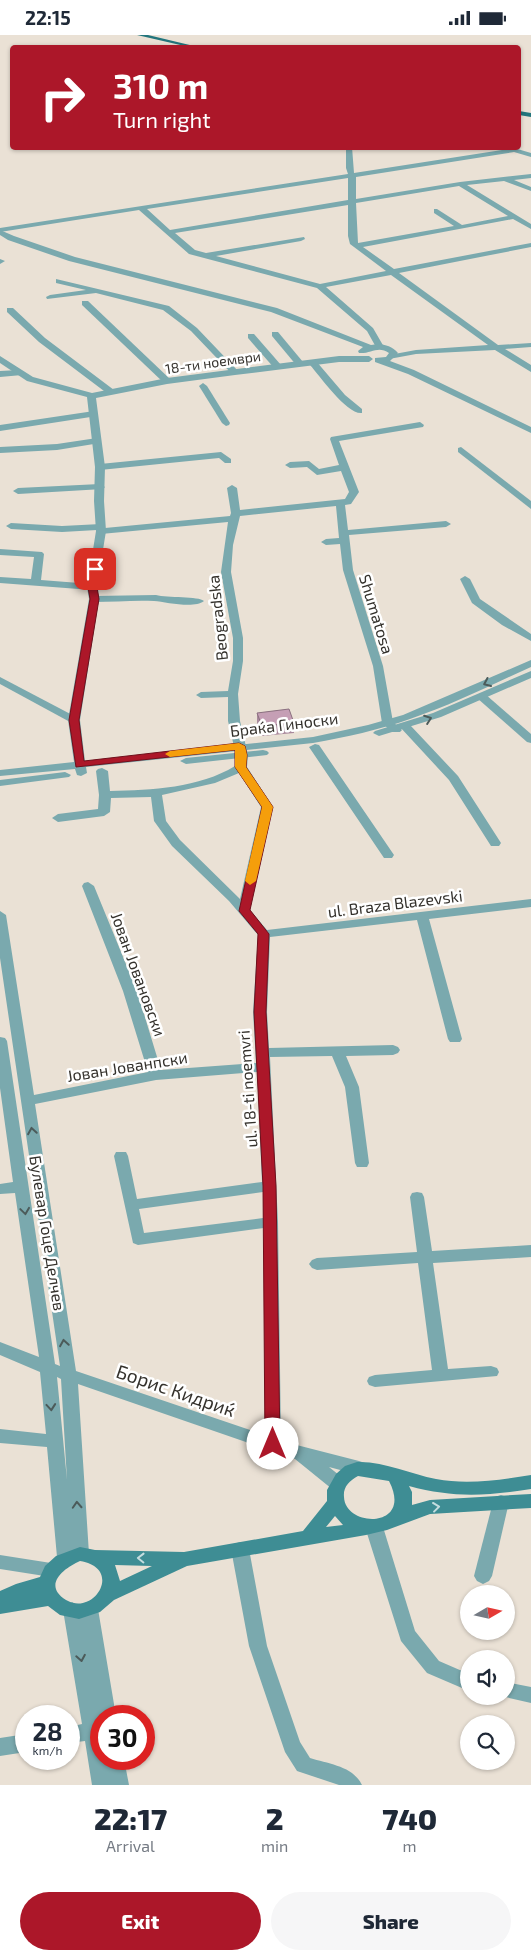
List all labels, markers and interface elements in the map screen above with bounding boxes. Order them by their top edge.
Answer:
text: 22:15 [25,6,71,29]
text: 310 m [113,64,208,106]
icon: right [30,65,95,130]
text: Turn right [113,106,211,132]
street label: 18-ти ноември [164,347,262,377]
pin [74,548,116,590]
icon: arrive [81,555,109,583]
street label: Shumatosa [356,572,398,656]
street label: Beogradska [203,574,231,662]
one-way arrow [483,676,492,686]
street label: Браќа Гиноски [229,708,339,740]
one-way arrow [423,715,432,725]
street label: ul. Braza Blazevski [327,885,463,921]
street label: Јован Јовановски [108,909,170,1039]
street label: ul. 18-ti noemvri [233,1030,261,1148]
street label: Јован Јованпски [65,1047,189,1085]
one-way arrow [27,1126,38,1134]
street label: Булевар Гоце Делчев [25,1154,70,1312]
one-way arrow [19,1207,30,1215]
one-way arrow [60,1339,70,1347]
street label: Борис Кидриќ [114,1359,238,1421]
one-way arrow [46,1403,57,1411]
position arrow [246,1417,298,1469]
one-way arrow [71,1501,82,1509]
one-way arrow [432,1502,440,1513]
one-way arrow [136,1553,144,1563]
north arrow [460,1585,515,1640]
map controls [460,1585,515,1770]
button: sound [460,1650,515,1705]
one-way arrow [76,1654,86,1663]
speed limit sign: 30 [90,1705,155,1770]
button: search [460,1715,515,1770]
text: 28 [32,1716,63,1746]
text: km/h [33,1743,62,1757]
text: 22:17 [94,1800,167,1836]
text: 2 [266,1800,283,1836]
text: 740 [382,1800,437,1836]
text: Arrival [106,1836,155,1855]
text: min [261,1836,288,1855]
text: m [403,1836,417,1855]
button: Exit [20,1892,261,1950]
button: Share [271,1892,511,1950]

